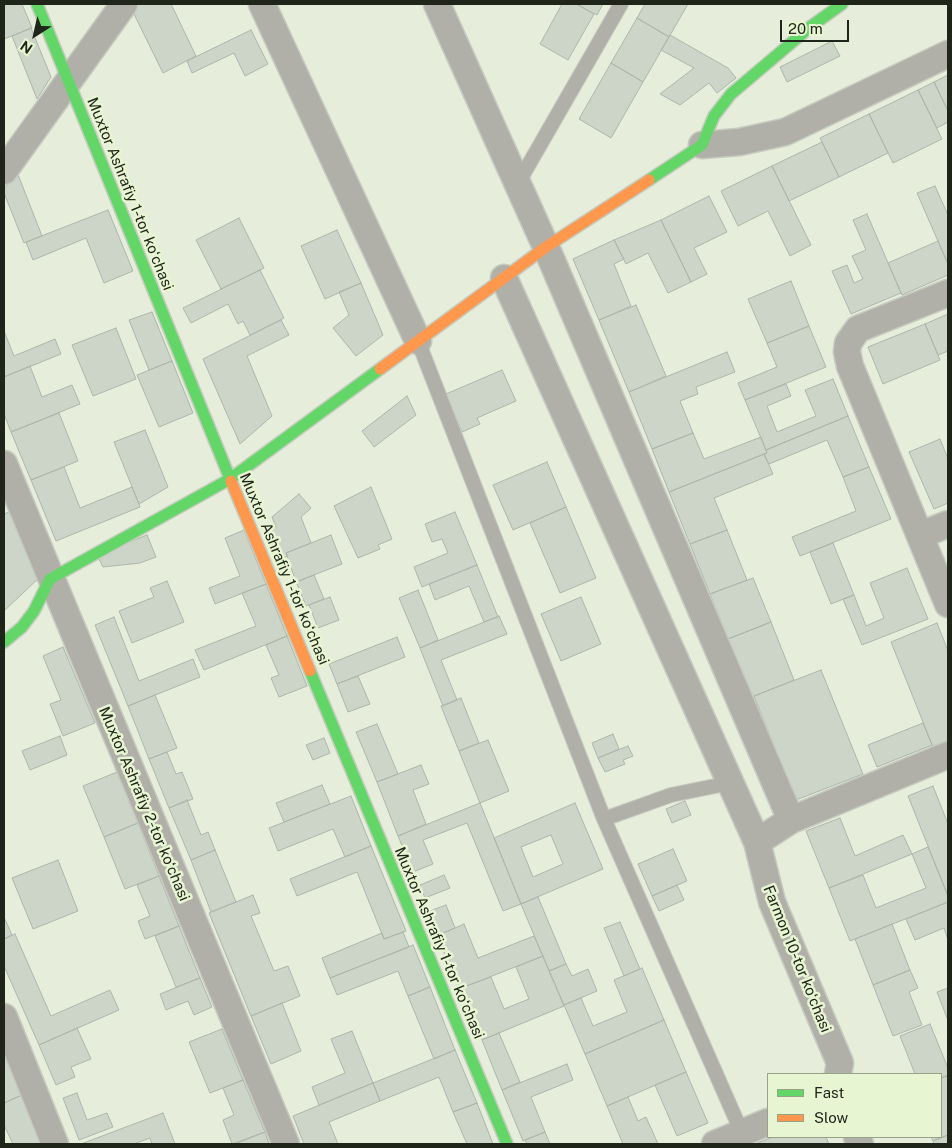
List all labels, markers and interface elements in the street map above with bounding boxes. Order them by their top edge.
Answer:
north arrow [10,10,60,60]
scale bar [782,10,851,42]
text: 20 m [788,20,823,37]
text: N [17,38,35,57]
street label: Muxtor Ashrafiy 1-tor koʻchasi [83,95,177,293]
street label: Muxtor Ashrafiy 1-tor koʻchasi [235,470,333,668]
street label: Muxtor Ashrafiy 2-tor koʻchasi [95,704,193,904]
street label: Muxtor Ashrafiy 1-tor koʻchasi [390,844,488,1042]
street label: Farmon 10-tor koʻchasi [759,883,835,1035]
legend [767,1073,942,1138]
text: Fast [814,1084,844,1101]
text: Slow [814,1109,848,1126]

